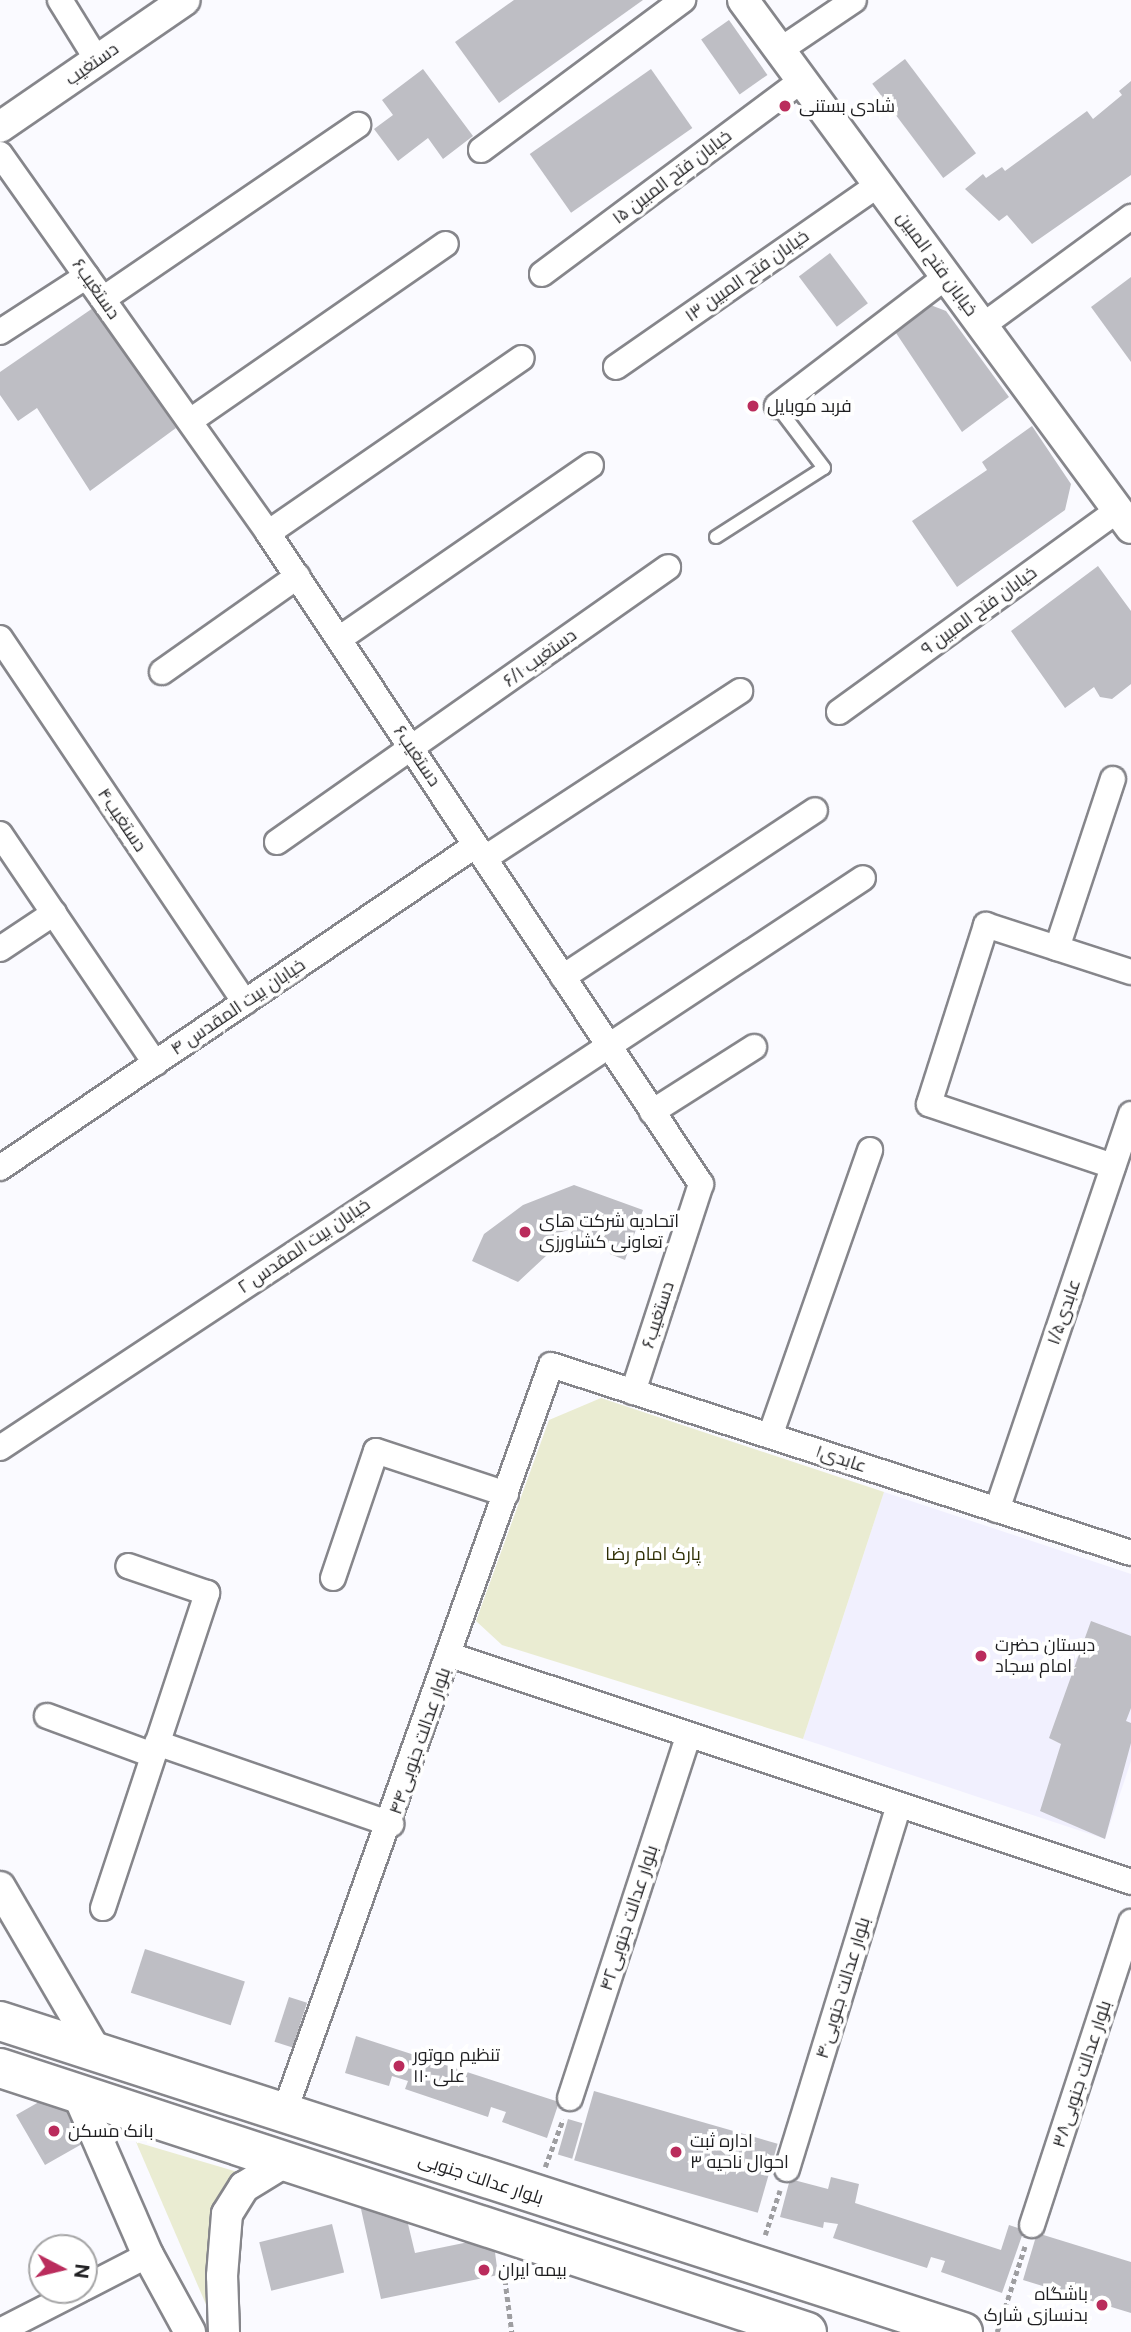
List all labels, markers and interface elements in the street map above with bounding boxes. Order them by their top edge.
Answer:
street label: دستغیب [61,38,123,90]
place label: شادی بستنی [799,95,895,117]
marker: شادی بستنی [777,98,793,114]
street label: خیابان فتح المبین ۱۵ [608,125,736,229]
street label: خیابان فتح المبین [892,207,982,321]
street label: خیابان فتح المبین ۱۳ [681,225,813,327]
street label: دستغیب۶ [67,255,125,323]
place label: فربد موبایل [767,395,852,417]
marker: فربد موبایل [745,398,761,414]
street label: خیابان فتح المبین ۹ [917,562,1041,660]
street label: دستغیب۶/۱۰ [499,624,581,692]
street label: دستغیب۶ [389,721,445,791]
street label: دستغیب۴ [93,784,151,856]
street label: خیابان بیت المقدس ۴ [167,954,309,1060]
street label: خیابان بیت المقدس ۲ [234,1194,374,1298]
place label: اتحادیه شرکت های تعاونی کشاورزی [539,1211,679,1254]
marker: اتحادیه شرکت های تعاونی کشاورزی [517,1224,533,1240]
street label: عابدی۱/۵ [1043,1276,1085,1348]
street label: دستغیب۶ [637,1279,679,1351]
street label: ۱عابدی [813,1441,869,1477]
park label: پارک امام رضا [605,1543,701,1565]
place label: دبستان حضرت امام سجاد [995,1635,1095,1678]
marker: دبستان حضرت امام سجاد [973,1648,989,1664]
street label: بلوار عدالت جنوبی۴۴ [385,1665,455,1817]
street label: بلوار عدالت جنوبی۴۲ [595,1843,663,1993]
street label: بلوار عدالت جنوبی۴۰ [811,1915,875,2061]
street label: بلوار عدالت جنوبی۳۸ [1048,1998,1116,2150]
place label: تنظیم موتور علی ۱۱۰ [413,2045,500,2088]
marker: تنظیم موتور علی ۱۱۰ [391,2058,407,2074]
place label: بانک مسکن [68,2120,153,2142]
marker: بانک مسکن [46,2123,62,2139]
place label: اداره ثبت احوال ناحیه ۳ [690,2131,789,2174]
marker: اداره ثبت احوال ناحیه ۳ [668,2144,684,2160]
street label: بلوار عدالت جنوبی [416,2149,546,2209]
north arrow [28,2234,98,2304]
place label: بیمه ایران [498,2259,567,2281]
marker: بیمه ایران [476,2262,492,2278]
text: N [70,2263,94,2280]
place label: باشگاه بدنسازی شارک [984,2284,1088,2326]
marker: باشگاه بدنسازی شارک [1094,2297,1110,2313]

